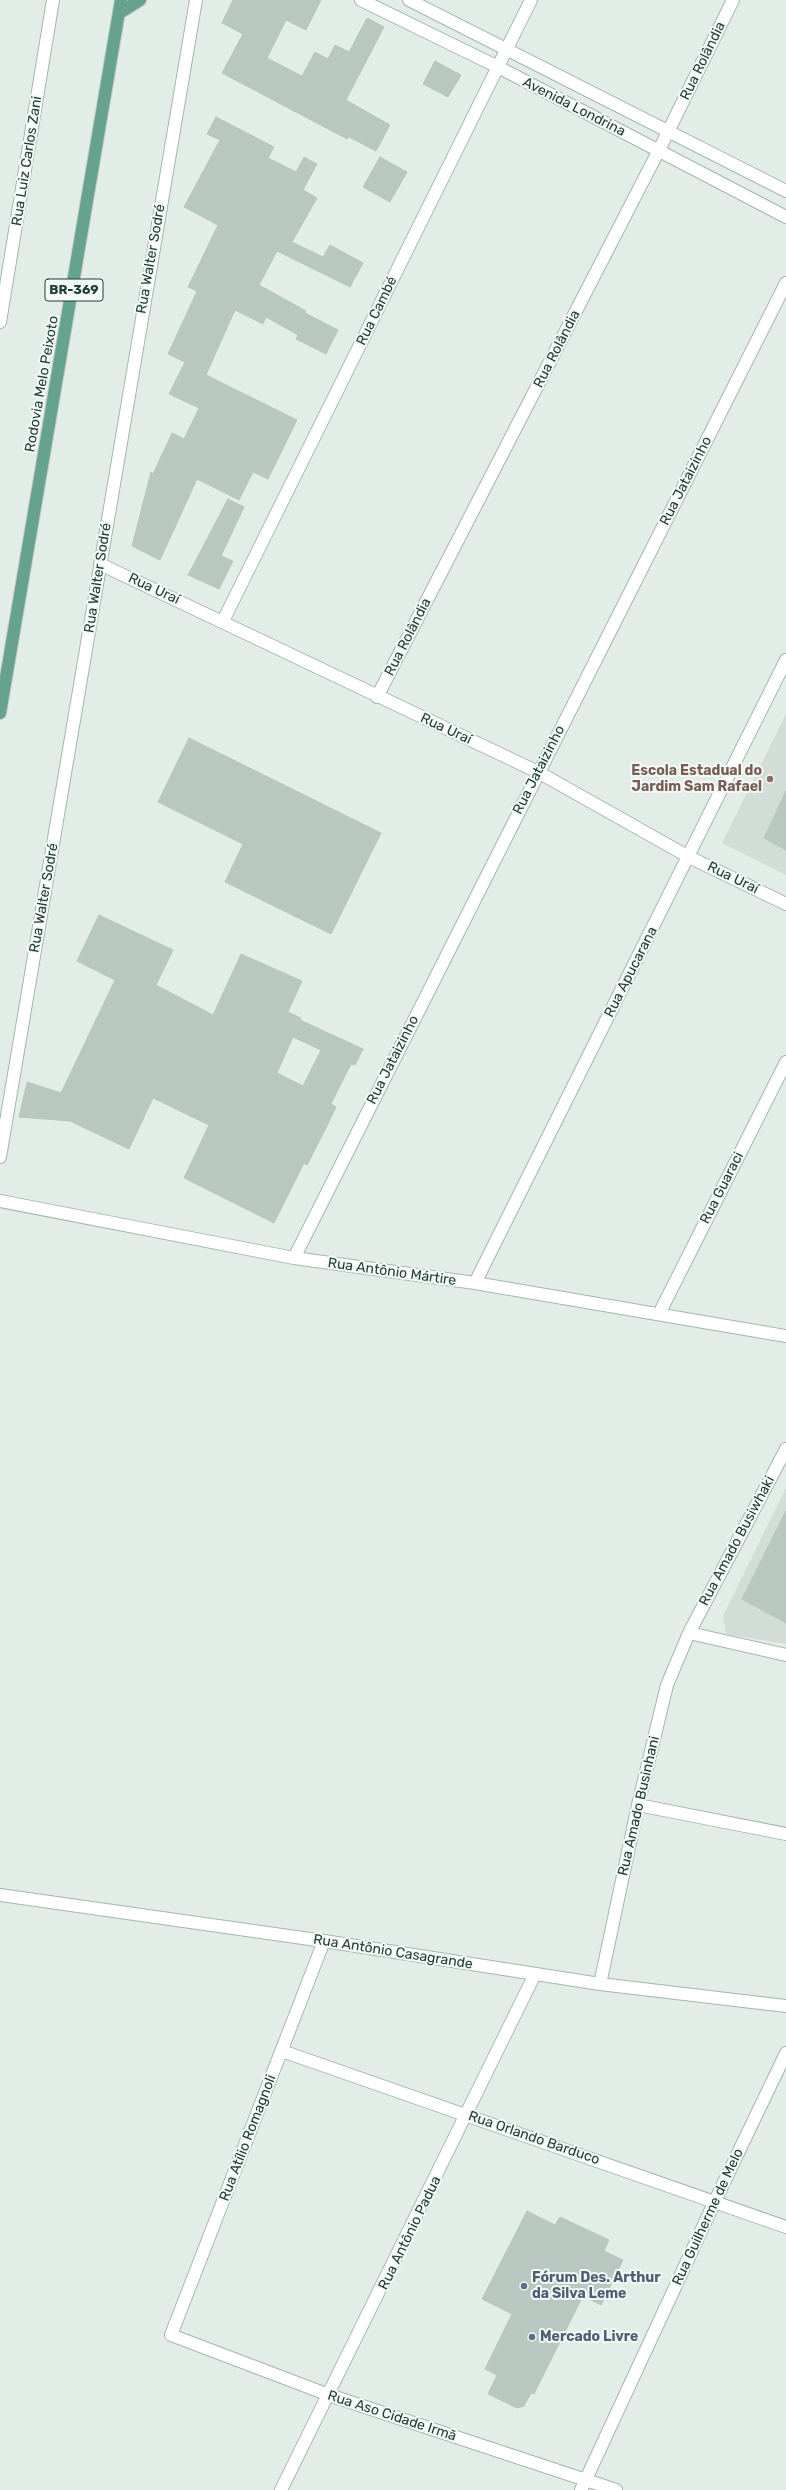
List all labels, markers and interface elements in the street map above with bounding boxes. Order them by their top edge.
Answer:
street label: Rua Rolândia [677,19,729,103]
street label: Avenida Londrina [520,74,628,140]
street label: Rua Luiz Carlos Zani [8,95,46,227]
street label: Rua Walter Sodré [133,203,169,315]
street label: Rua Cambé [353,274,401,348]
road number: BR-369 [45,279,103,301]
street label: Rua Rolândia [530,307,584,391]
street label: Rodovia Melo Peixoto [22,314,62,454]
street label: Rua Jataizinho [656,434,716,528]
street label: Rua Walter Sodré [81,522,115,634]
street label: Rua Uraí [126,570,182,608]
street label: Rua Rolândia [381,595,435,679]
street label: Rua Uraí [418,710,474,748]
street label: Rua Jataizinho [509,723,569,817]
place label: Escola Estadual do Jardim Sam Rafael [631,763,762,796]
marker: Escola Estadual do Jardim Sam Rafael [765,774,775,784]
street label: Rua Walter Sodré [26,842,62,954]
street label: Rua Uraí [705,858,761,898]
street label: Rua Apucarana [601,924,661,1020]
street label: Rua Jataizinho [363,1013,423,1107]
street label: Rua Guaraci [697,1149,747,1227]
street label: Rua Antônio Mártire [327,1255,457,1289]
street label: Rua Amado Busiwhaki [696,1473,778,1609]
street label: Rua Amado Businhani [615,1734,663,1878]
street label: Rua Antônio Casagrande [312,1931,474,1973]
street label: Rua Atílio Romagnoli [216,2072,280,2204]
street label: Rua Orlando Barduco [466,2108,602,2168]
street label: Rua Guilherme de Melo [669,2146,747,2288]
street label: Rua Antônio Padua [375,2173,445,2293]
place label: Fórum Des. Arthur da Silva Leme [532,2270,661,2302]
marker: Fórum Des. Arthur da Silva Leme [519,2281,529,2291]
place label: Mercado Livre [540,2329,638,2345]
marker: Mercado Livre [527,2332,537,2342]
street label: Rua Aso Cidade Irmã [325,2387,459,2445]

